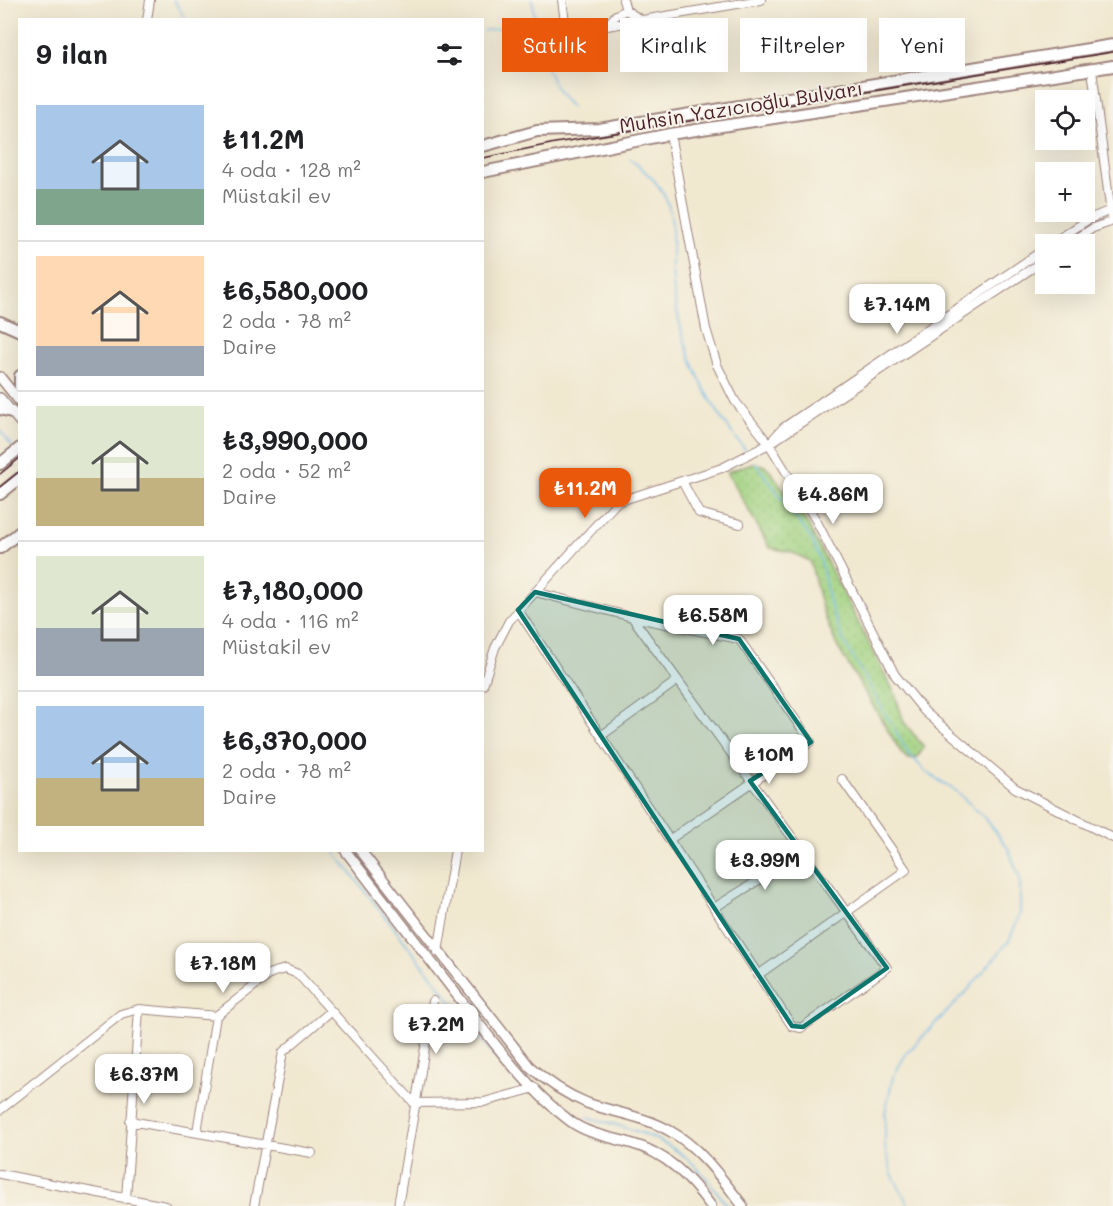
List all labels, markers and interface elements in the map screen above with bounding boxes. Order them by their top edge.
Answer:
chip: Satılık [502,18,608,72]
chip: Kiralık [620,18,728,72]
chip: Filtreler [740,18,867,72]
chip: Yeni [879,18,965,72]
text: 9 ilan [36,37,108,71]
icon: filters [433,38,466,71]
street label: Muhsin Yazıcıoğlu Bulvarı [617,74,864,138]
map controls [1035,90,1095,294]
button: locate [1035,90,1095,150]
text: ₺11.2M [222,122,305,156]
icon: home [84,129,156,201]
text: 4 oda · 128 m² [222,156,361,182]
button: + [1035,162,1095,222]
text: Müstakil ev [222,182,331,208]
button: − [1035,234,1095,294]
text: ₺6,580,000 [222,273,368,307]
icon: home [84,280,156,352]
pin: ₺7.14M [848,284,946,335]
text: ₺7.14M [863,290,931,316]
text: 2 oda · 78 m² [222,307,351,333]
text: Daire [222,333,277,359]
text: ₺3,990,000 [222,423,368,457]
icon: home [84,430,156,502]
text: 2 oda · 52 m² [222,457,351,483]
pin: ₺11.2M [536,468,634,519]
text: ₺11.2M [553,474,617,500]
pin: ₺4.86M [784,474,882,525]
text: ₺4.86M [797,480,869,506]
text: Daire [222,483,277,509]
text: ₺7,180,000 [222,573,363,607]
icon: home [84,580,156,652]
pin: ₺6.58M [664,595,762,646]
text: ₺6.58M [677,601,749,627]
text: 4 oda · 116 m² [222,607,359,633]
text: Müstakil ev [222,633,331,659]
text: ₺6,370,000 [222,723,367,757]
icon: home [84,730,156,802]
pin: ₺10M [733,734,805,785]
text: ₺10M [744,740,794,766]
text: 2 oda · 78 m² [222,757,351,783]
text: Daire [222,783,277,809]
pin: ₺3.99M [716,840,814,891]
text: ₺3.99M [730,846,800,872]
pin: ₺7.18M [174,943,272,994]
text: ₺7.18M [189,949,257,975]
pin: ₺7.2M [394,1004,478,1055]
text: ₺7.2M [407,1010,465,1036]
pin: ₺6.37M [95,1054,193,1105]
text: ₺6.37M [109,1060,179,1086]

